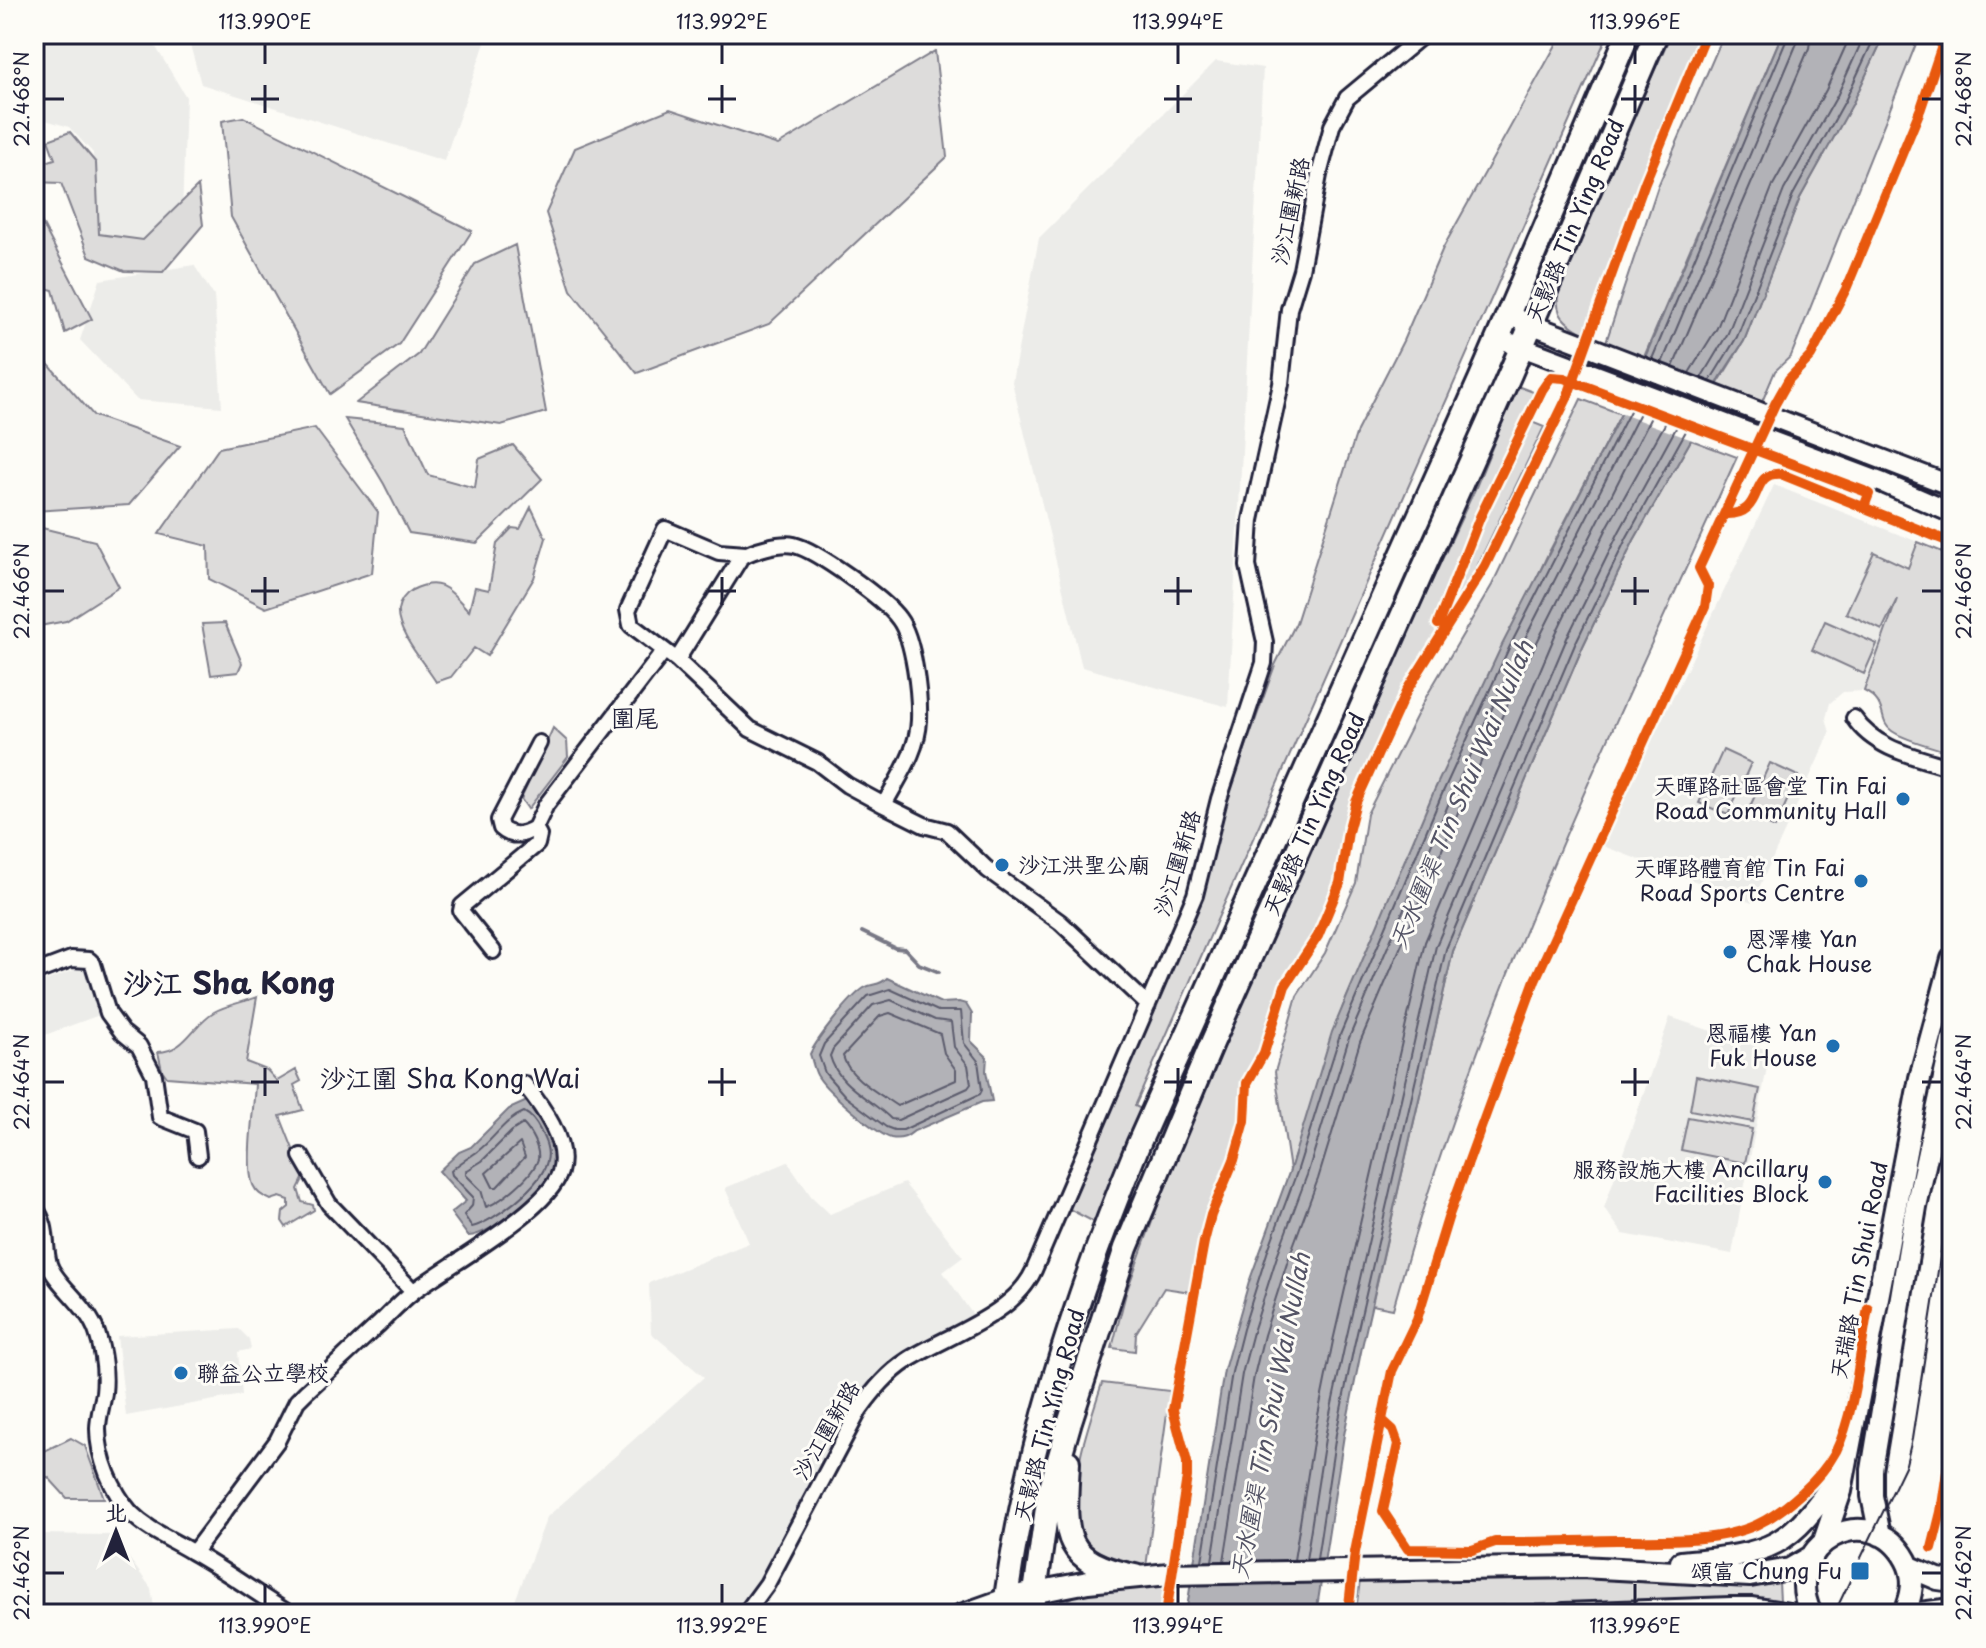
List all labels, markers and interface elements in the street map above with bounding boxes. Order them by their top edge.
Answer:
text: 113.990°E [218,6,312,36]
text: 113.992°E [676,6,768,36]
text: 113.994°E [1132,6,1224,36]
text: 113.996°E [1589,6,1681,36]
text: 22.468°N [6,51,36,147]
text: 22.468°N [1948,51,1978,147]
street label: 天影路 Tin Ying Road [1516,113,1632,328]
street label: 沙江圍新路 [1261,153,1316,268]
text: 22.466°N [6,543,36,639]
text: 22.466°N [1948,543,1978,639]
water label: 天水圍渠 Tin Shui Wai Nullah [1379,634,1542,954]
district label: 圍尾 [611,699,659,735]
street label: 天影路 Tin Ying Road [1253,707,1372,920]
place label: 天暉路社區會堂 Tin Fai Road Community Hall [1654,768,1887,826]
marker: 天暉路社區會堂 Tin Fai Road Community Hall [1894,790,1912,808]
street label: 沙江圍新路 [1144,805,1207,920]
place label: 沙江洪聖公廟 [1018,847,1150,880]
place label: 天暉路體育館 Tin Fai Road Sports Centre [1634,850,1845,908]
marker: 沙江洪聖公廟 [993,856,1011,874]
marker: 天暉路體育館 Tin Fai Road Sports Centre [1852,872,1870,890]
place label: 恩澤樓 Yan Chak House [1746,921,1872,979]
marker: 恩澤樓 Yan Chak House [1721,943,1739,961]
district label: 沙江 Sha Kong [122,959,336,1004]
place label: 恩福樓 Yan Fuk House [1705,1015,1817,1073]
text: 22.464°N [6,1034,36,1130]
text: 22.464°N [1948,1034,1978,1130]
marker: 恩福樓 Yan Fuk House [1824,1037,1842,1055]
district label: 沙江圍 Sha Kong Wai [319,1058,581,1097]
place label: 服務設施大樓 Ancillary Facilities Block [1573,1151,1809,1209]
street label: 天瑞路 Tin Shui Road [1820,1158,1895,1381]
marker: 服務設施大樓 Ancillary Facilities Block [1816,1173,1834,1191]
water label: 天水圍渠 Tin Shui Wai Nullah [1220,1248,1319,1582]
street label: 天影路 Tin Ying Road [1003,1305,1092,1525]
place label: 聯益公立學校 [197,1355,329,1388]
marker: 聯益公立學校 [172,1364,190,1382]
street label: 沙江圍新路 [783,1373,866,1485]
north arrow [76,1492,156,1572]
text: 北 [105,1494,127,1527]
text: 22.462°N [6,1525,36,1621]
text: 22.462°N [1948,1525,1978,1621]
place label: 頌富 Chung Fu [1691,1553,1842,1586]
marker: 頌富 Chung Fu [1849,1560,1871,1582]
text: 113.990°E [218,1610,312,1640]
text: 113.992°E [676,1610,768,1640]
text: 113.994°E [1132,1610,1224,1640]
text: 113.996°E [1589,1610,1681,1640]

